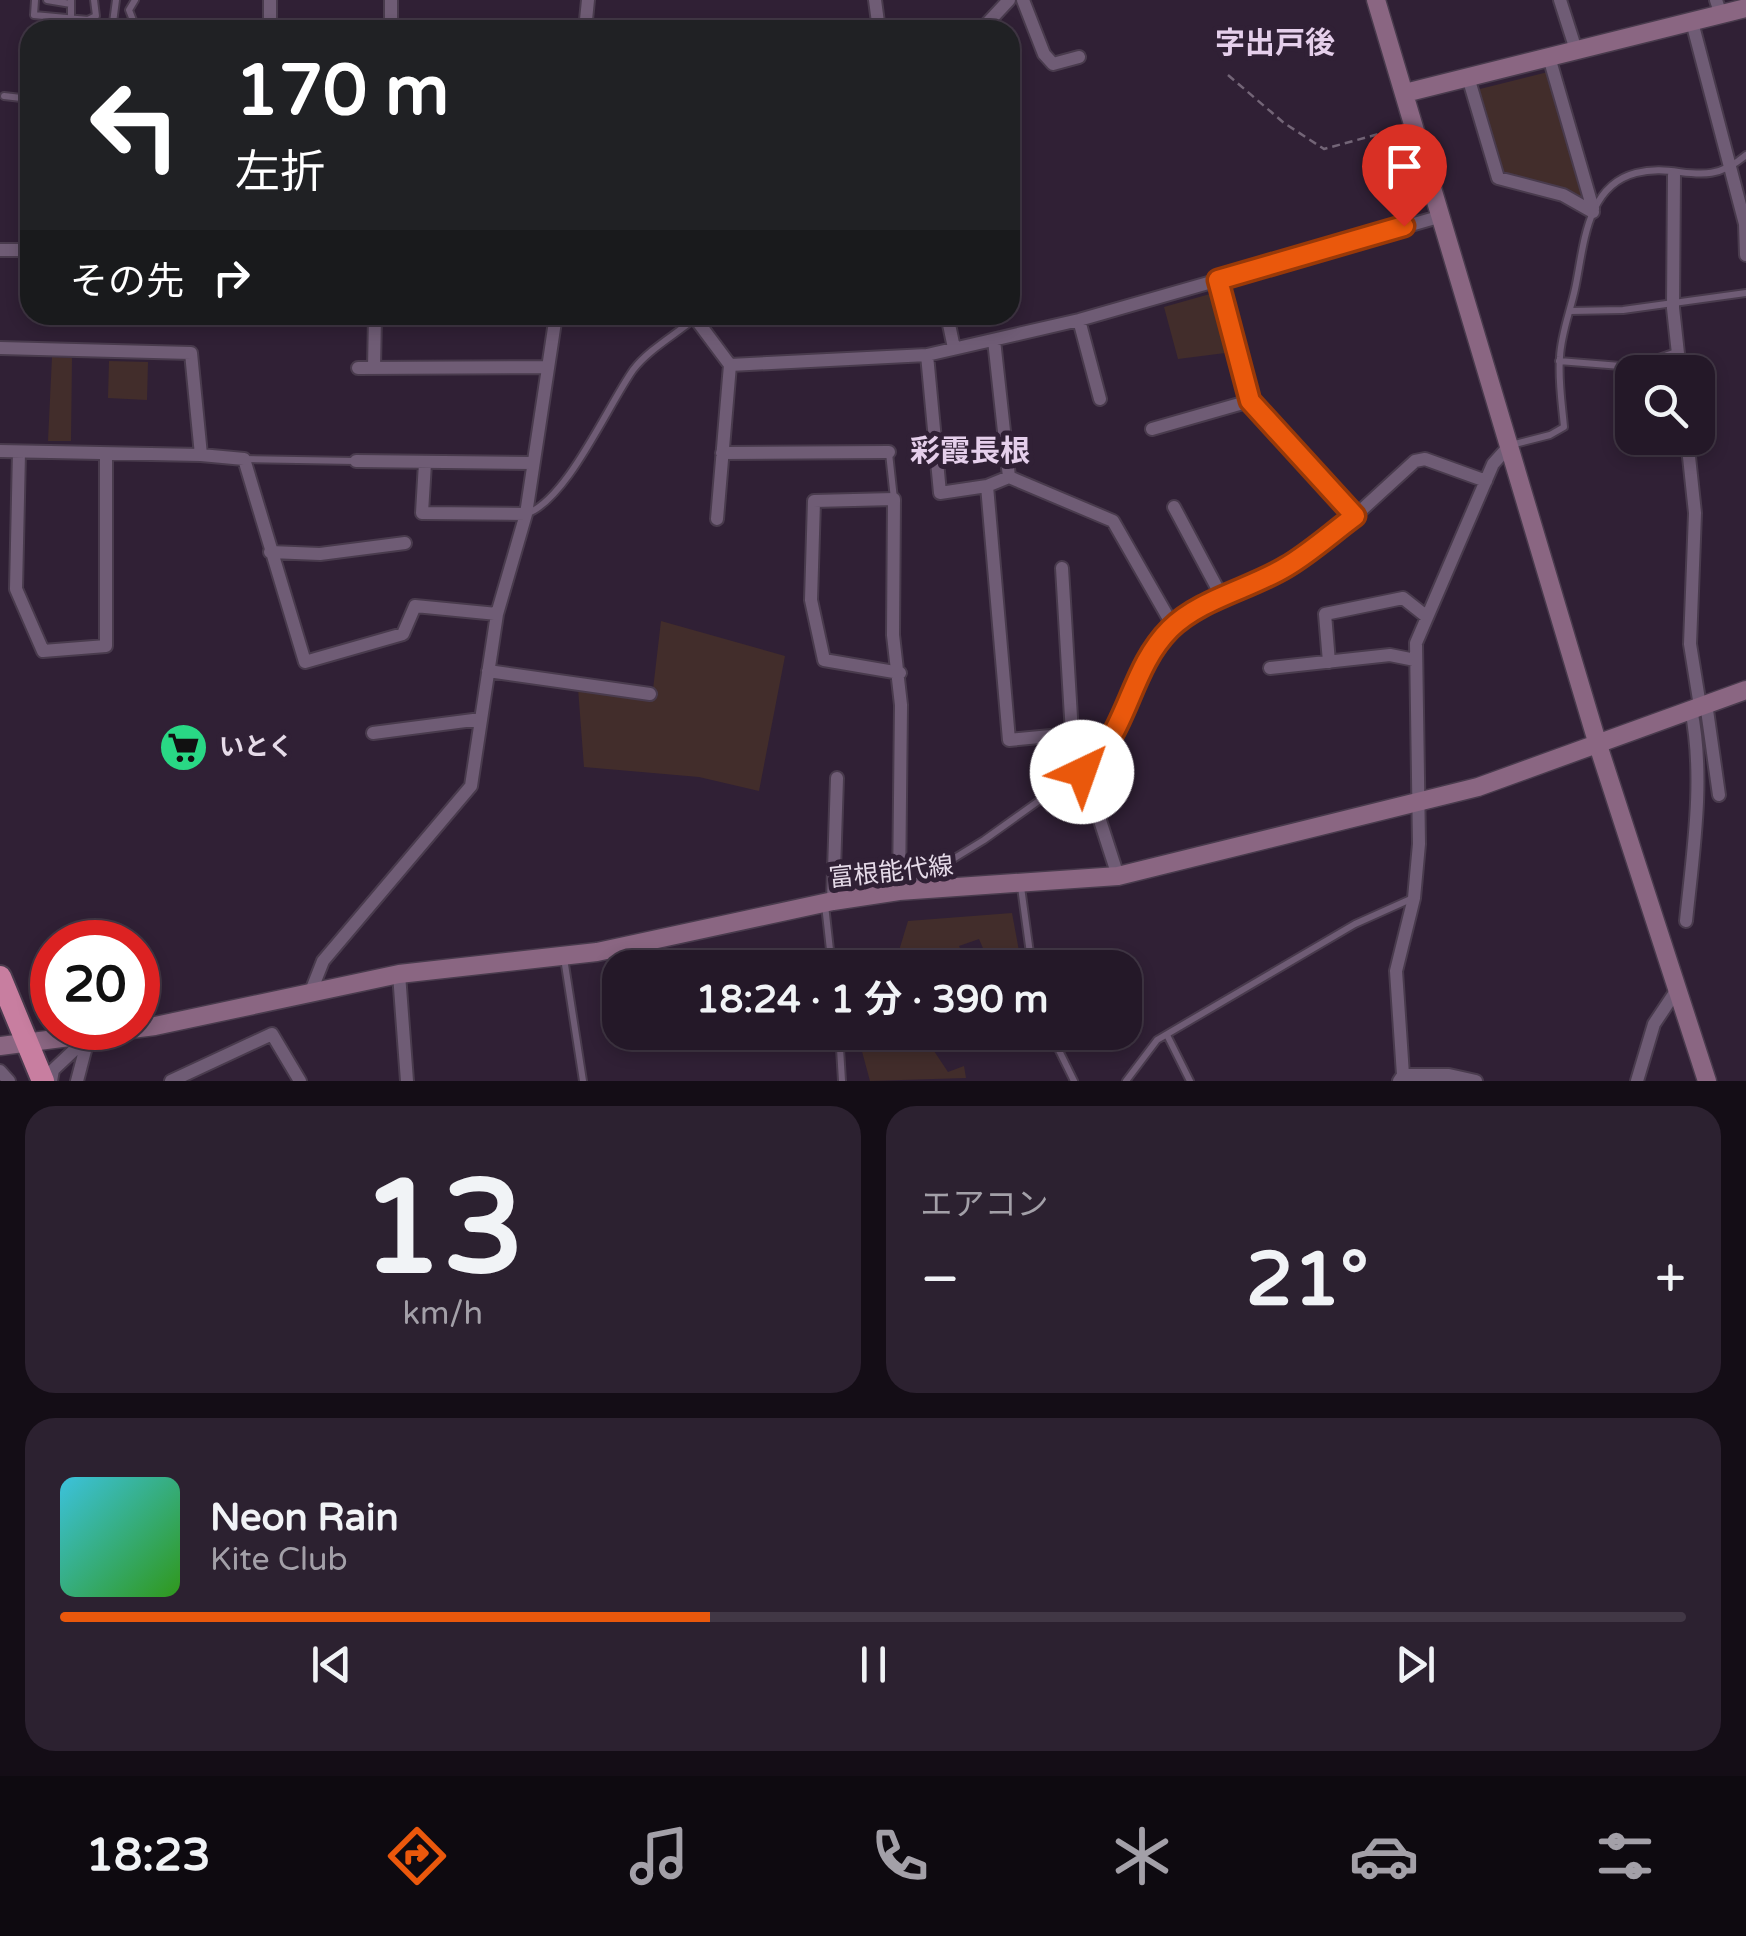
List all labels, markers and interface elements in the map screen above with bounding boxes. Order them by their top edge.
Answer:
district label: 字出戸後 [1215,25,1335,62]
text: 170 m [235,50,449,134]
icon: left [70,60,200,190]
pin [1362,124,1447,227]
icon: arrive [1377,139,1432,194]
text: 左折 [235,146,325,200]
icon: right [204,250,259,305]
text: その先 [70,259,184,305]
map controls [1615,355,1715,455]
button: search [1615,355,1715,455]
district label: 彩霞長根 [910,433,1030,470]
position arrow [1030,720,1134,824]
supermarket icon: いとく [158,721,210,773]
place label: いとく [219,732,293,762]
street label: 富根能代線 [827,851,955,893]
speed limit sign: 20 [30,920,160,1050]
text: 18:24 · 1 分 · 390 m [696,977,1048,1023]
text: 13 [361,1152,524,1308]
text: エアコン [921,1186,1049,1224]
text: 21° [1246,1235,1369,1325]
text: − [921,1247,960,1313]
text: + [1655,1247,1686,1313]
text: km/h [403,1295,483,1333]
text: Neon Rain [210,1495,399,1541]
text: Kite Club [210,1541,348,1579]
icon: previous [304,1637,359,1692]
icon: pause [846,1637,901,1692]
icon: next [1388,1637,1443,1692]
icon: directions [382,1821,452,1891]
icon: music [624,1821,694,1891]
icon: phone [865,1821,935,1891]
icon: climate [1107,1821,1177,1891]
icon: car [1349,1821,1419,1891]
icon: filters [1590,1821,1660,1891]
text: 18:23 [86,1829,211,1883]

